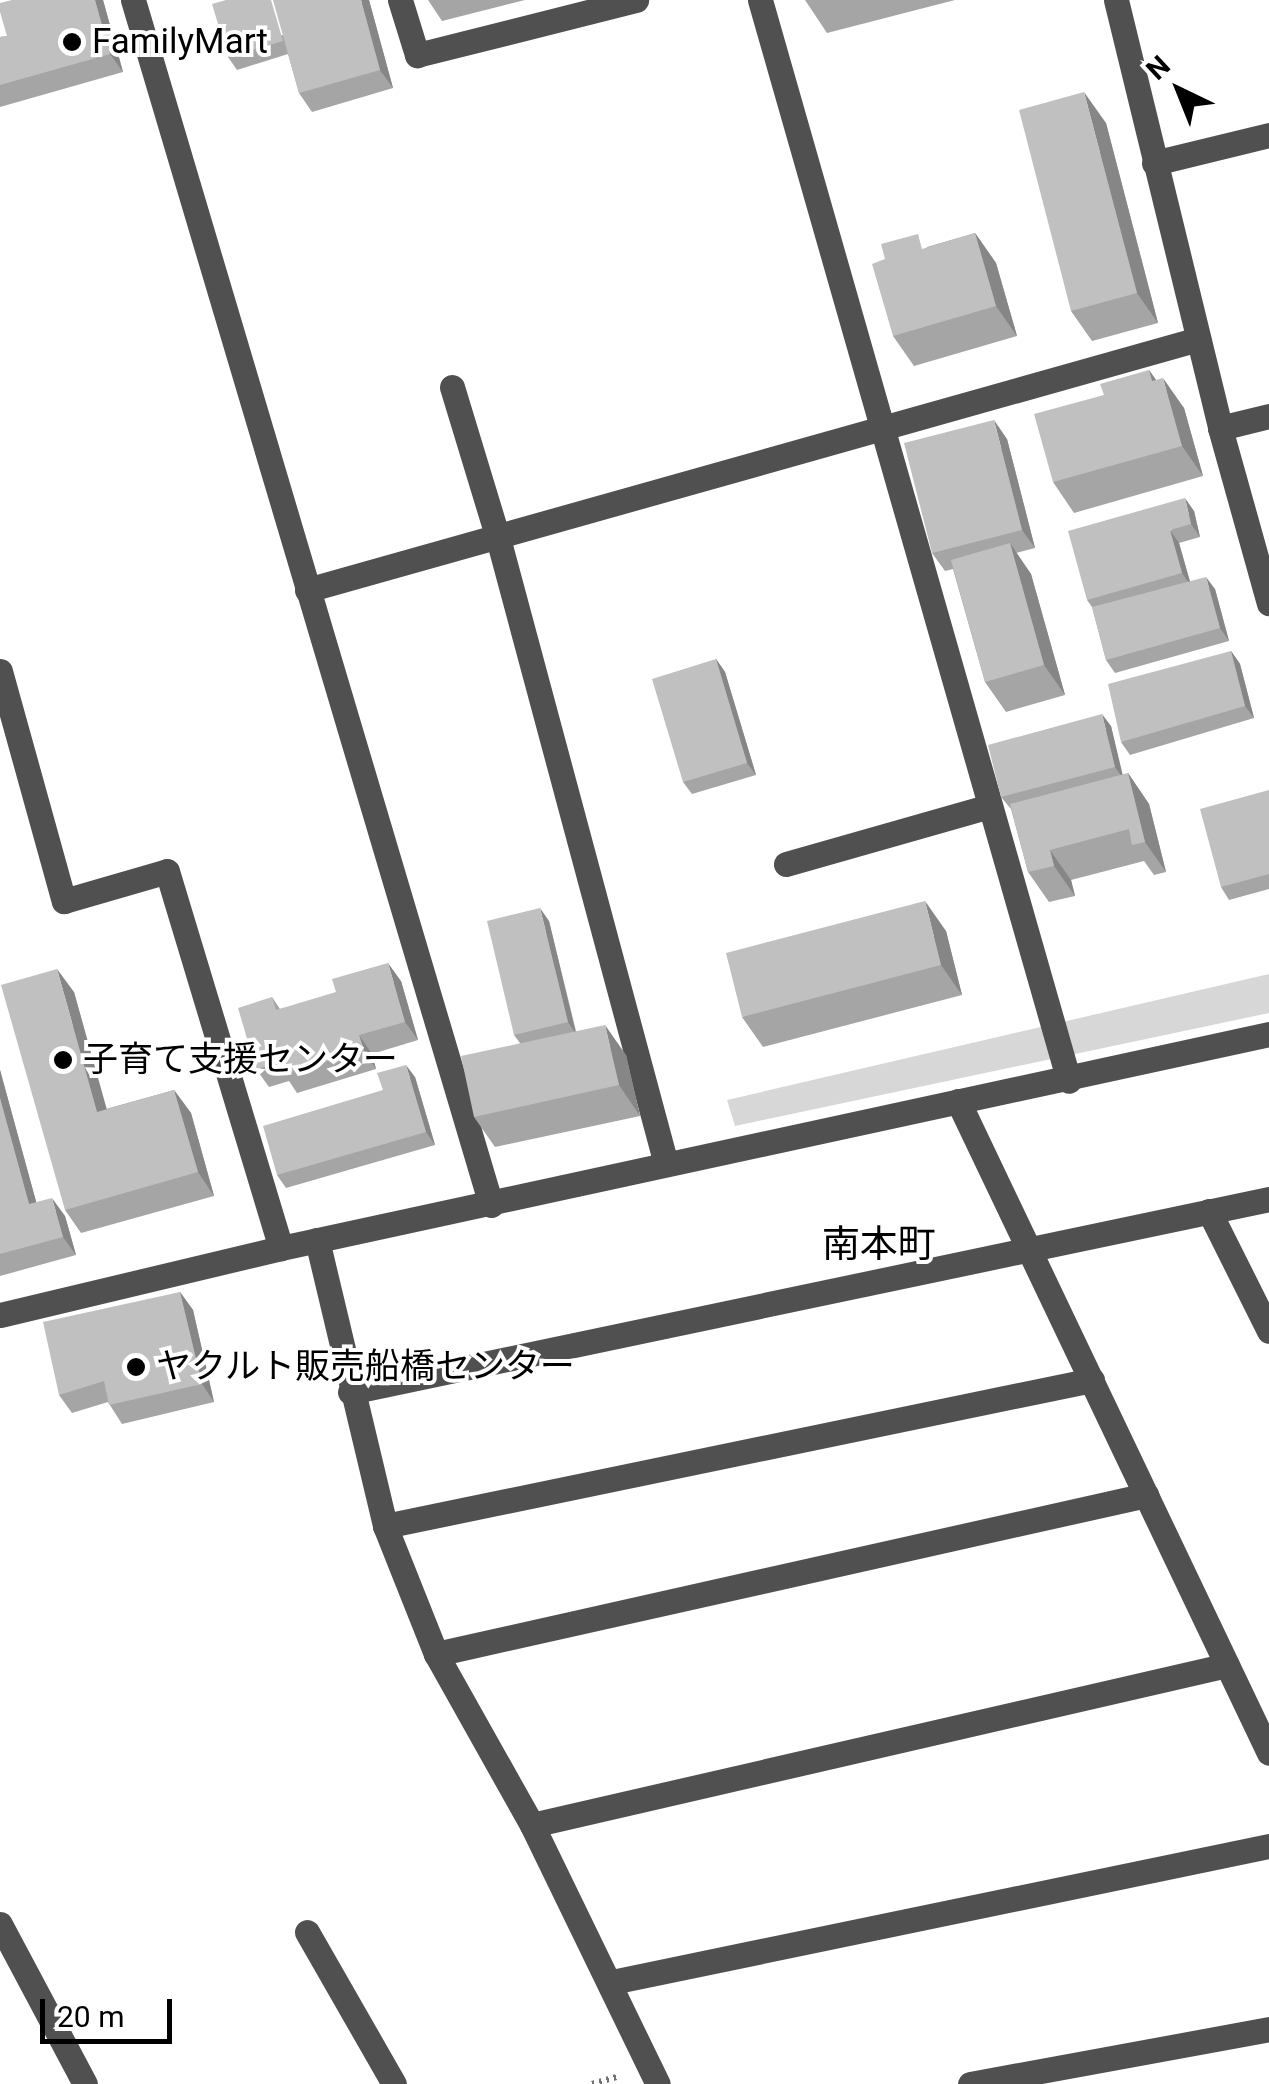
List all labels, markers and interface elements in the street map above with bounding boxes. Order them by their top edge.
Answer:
place label: FamilyMart [92,21,268,63]
marker: FamilyMart [61,31,83,53]
north arrow [1129,40,1229,140]
text: N [1140,49,1177,87]
place label: 子育て支援センター [83,1039,398,1081]
marker: 子育て支援センター [52,1049,74,1071]
district label: 南本町 [822,1222,936,1268]
place label: ヤクルト販売船橋センター [156,1346,576,1388]
marker: ヤクルト販売船橋センター [125,1356,147,1378]
scale bar [45,1979,178,2041]
text: 20 m [57,1999,124,2034]

